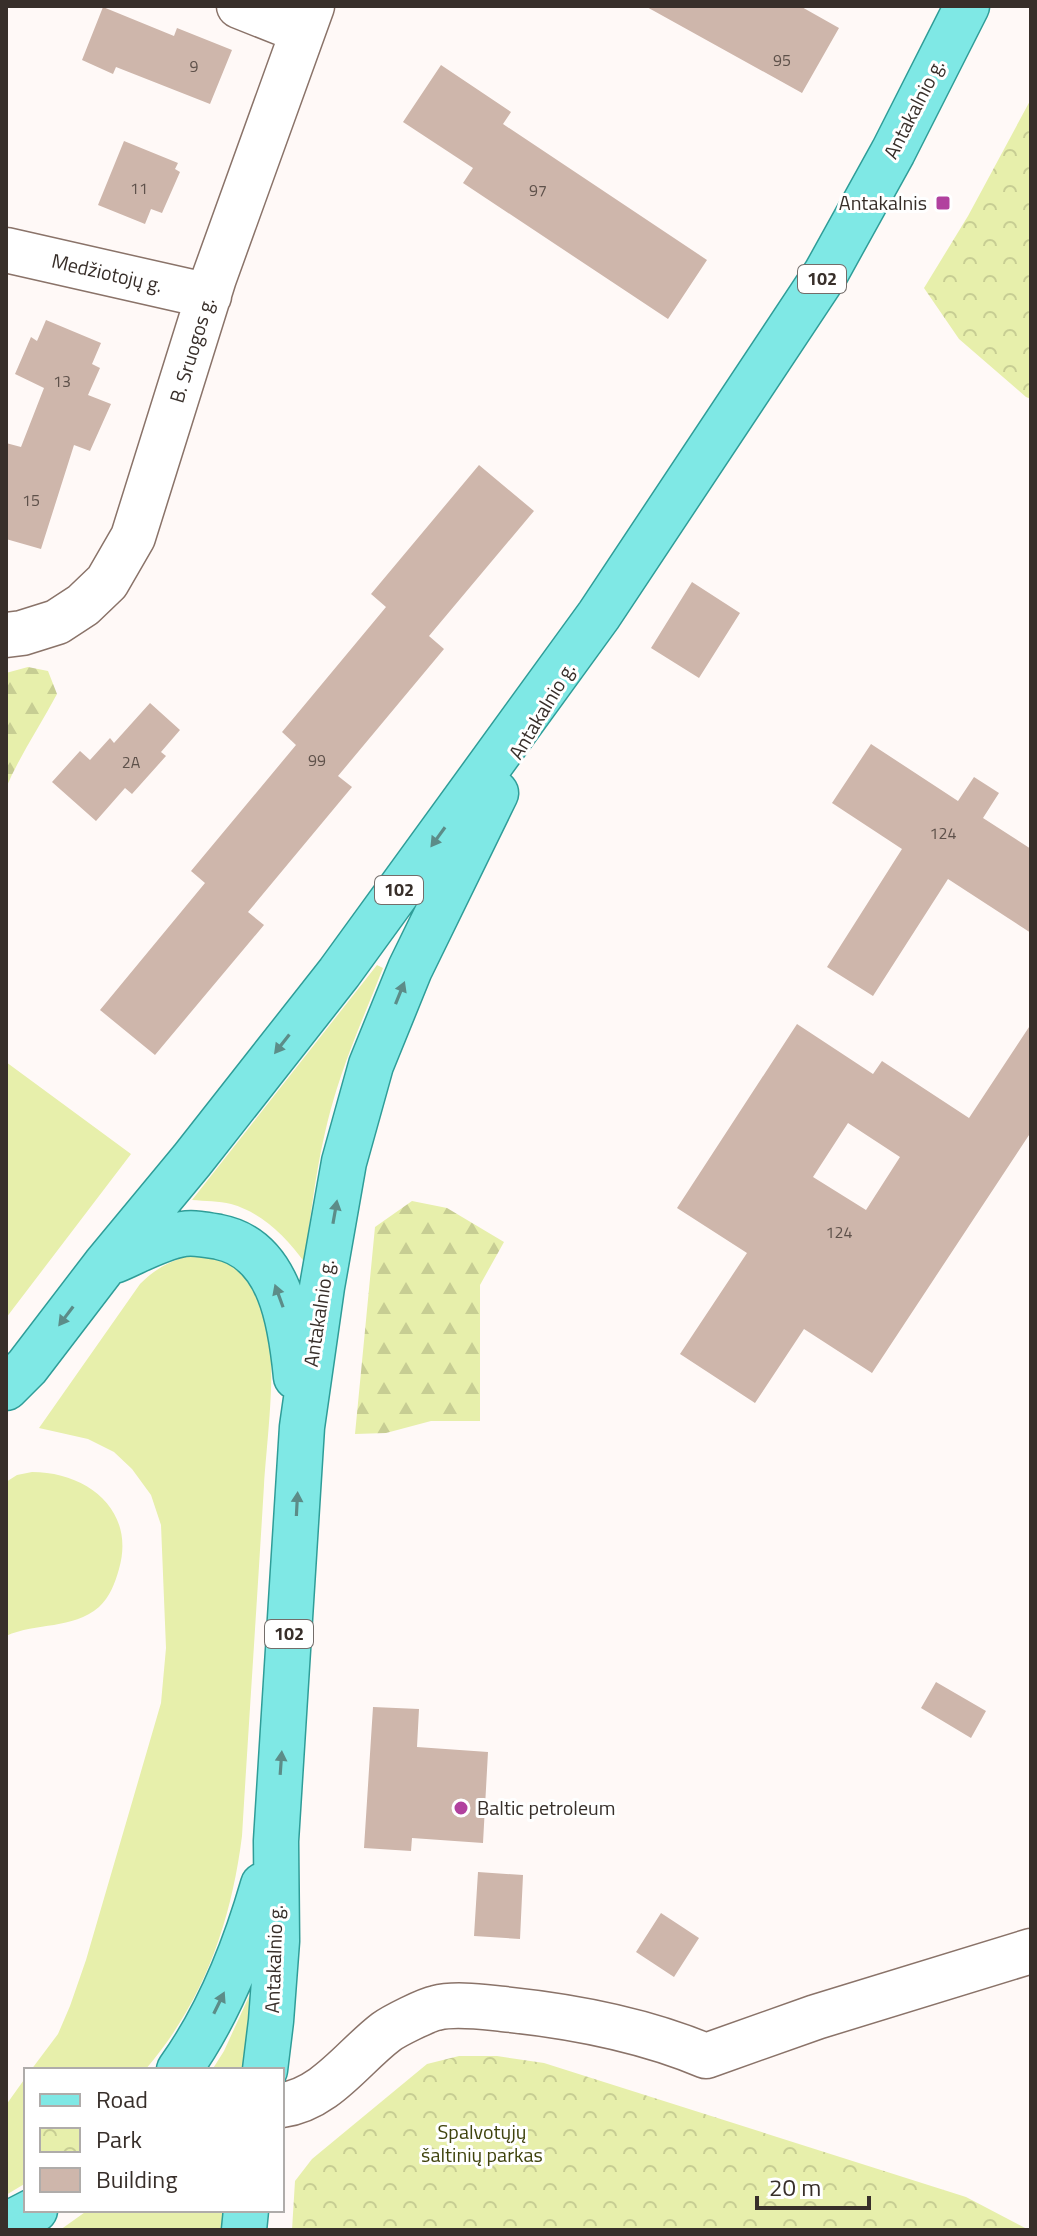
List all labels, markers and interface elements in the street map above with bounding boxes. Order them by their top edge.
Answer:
house number: 95 [773,48,791,72]
street label: Antakalnio g. [875,53,952,164]
house number: 9 [190,54,199,78]
house number: 11 [130,176,148,200]
house number: 97 [529,178,547,202]
place label: Antakalnis [839,187,927,218]
marker: Antakalnis [934,194,952,212]
street label: Medžiotojų g. [49,245,166,300]
road number: 102 [798,265,846,293]
street label: B. Sruogos g. [161,293,222,407]
house number: 13 [53,369,71,393]
house number: 15 [22,488,40,512]
street label: Antakalnio g. [500,656,583,765]
house number: 99 [308,748,326,772]
house number: 2A [122,750,141,774]
house number: 124 [930,821,956,845]
one-way arrow [431,826,447,847]
road number: 102 [375,876,423,904]
one-way arrow [394,981,407,1005]
one-way arrow [275,1034,291,1054]
one-way arrow [330,1199,342,1224]
house number: 124 [826,1220,852,1244]
street label: Antakalnio g. [295,1257,342,1369]
one-way arrow [272,1283,285,1307]
one-way arrow [59,1306,75,1326]
one-way arrow [291,1491,304,1516]
road number: 102 [265,1620,313,1648]
one-way arrow [275,1750,288,1775]
place label: Baltic petroleum [477,1792,615,1823]
marker: Baltic petroleum [452,1799,470,1817]
street label: Antakalnio g. [256,1904,291,2014]
one-way arrow [212,1992,226,2015]
legend [24,2068,284,2212]
text: Road [96,2081,148,2117]
park label: Spalvotųjų šaltinių parkas [421,2116,543,2170]
text: Park [96,2121,142,2157]
scale bar [757,2160,869,2210]
text: Building [96,2161,178,2197]
text: 20 m [769,2169,821,2205]

